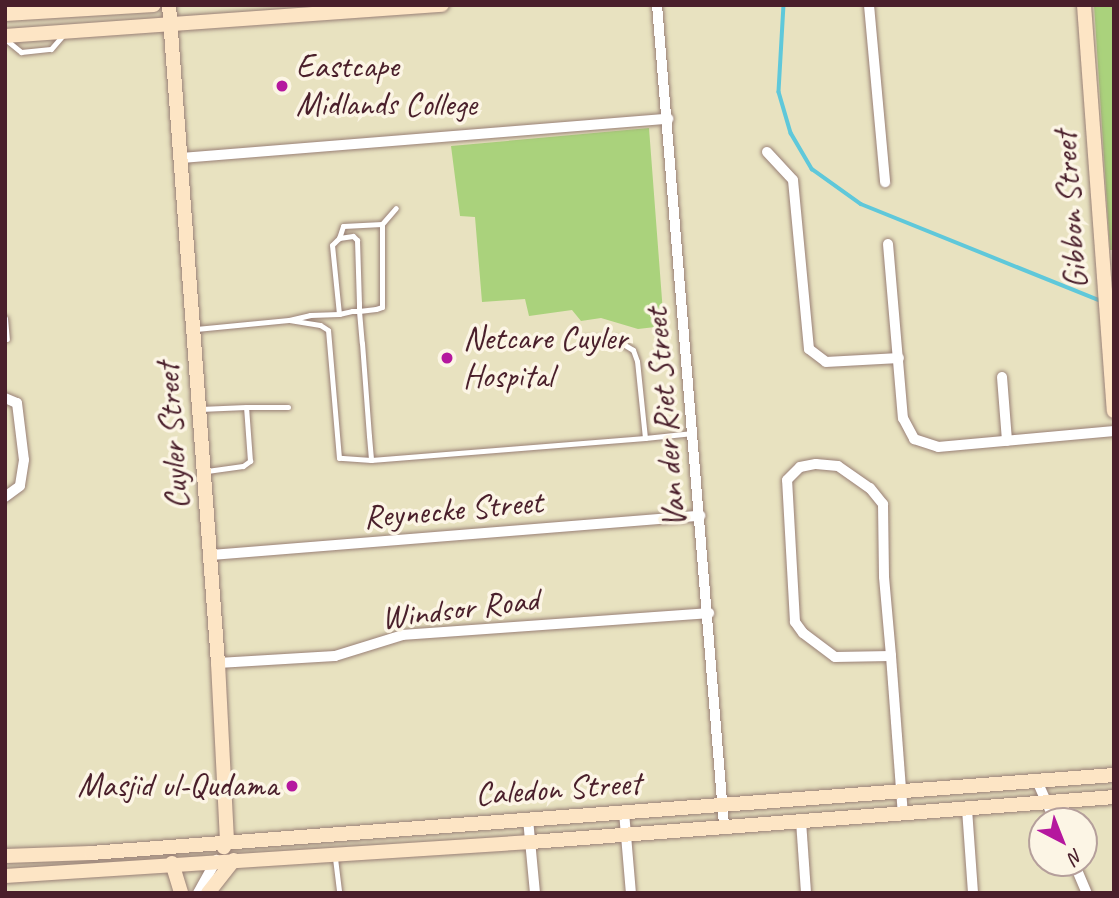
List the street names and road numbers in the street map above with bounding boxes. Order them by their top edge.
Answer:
street label: Gibbon Street [1046,130,1096,290]
street label: Van der Riet Street [637,306,695,530]
street label: Cuyler Street [148,361,198,511]
street label: Reynecke Street [362,482,544,538]
street label: Windsor Road [380,580,540,638]
street label: Caledon Street [474,763,642,815]

